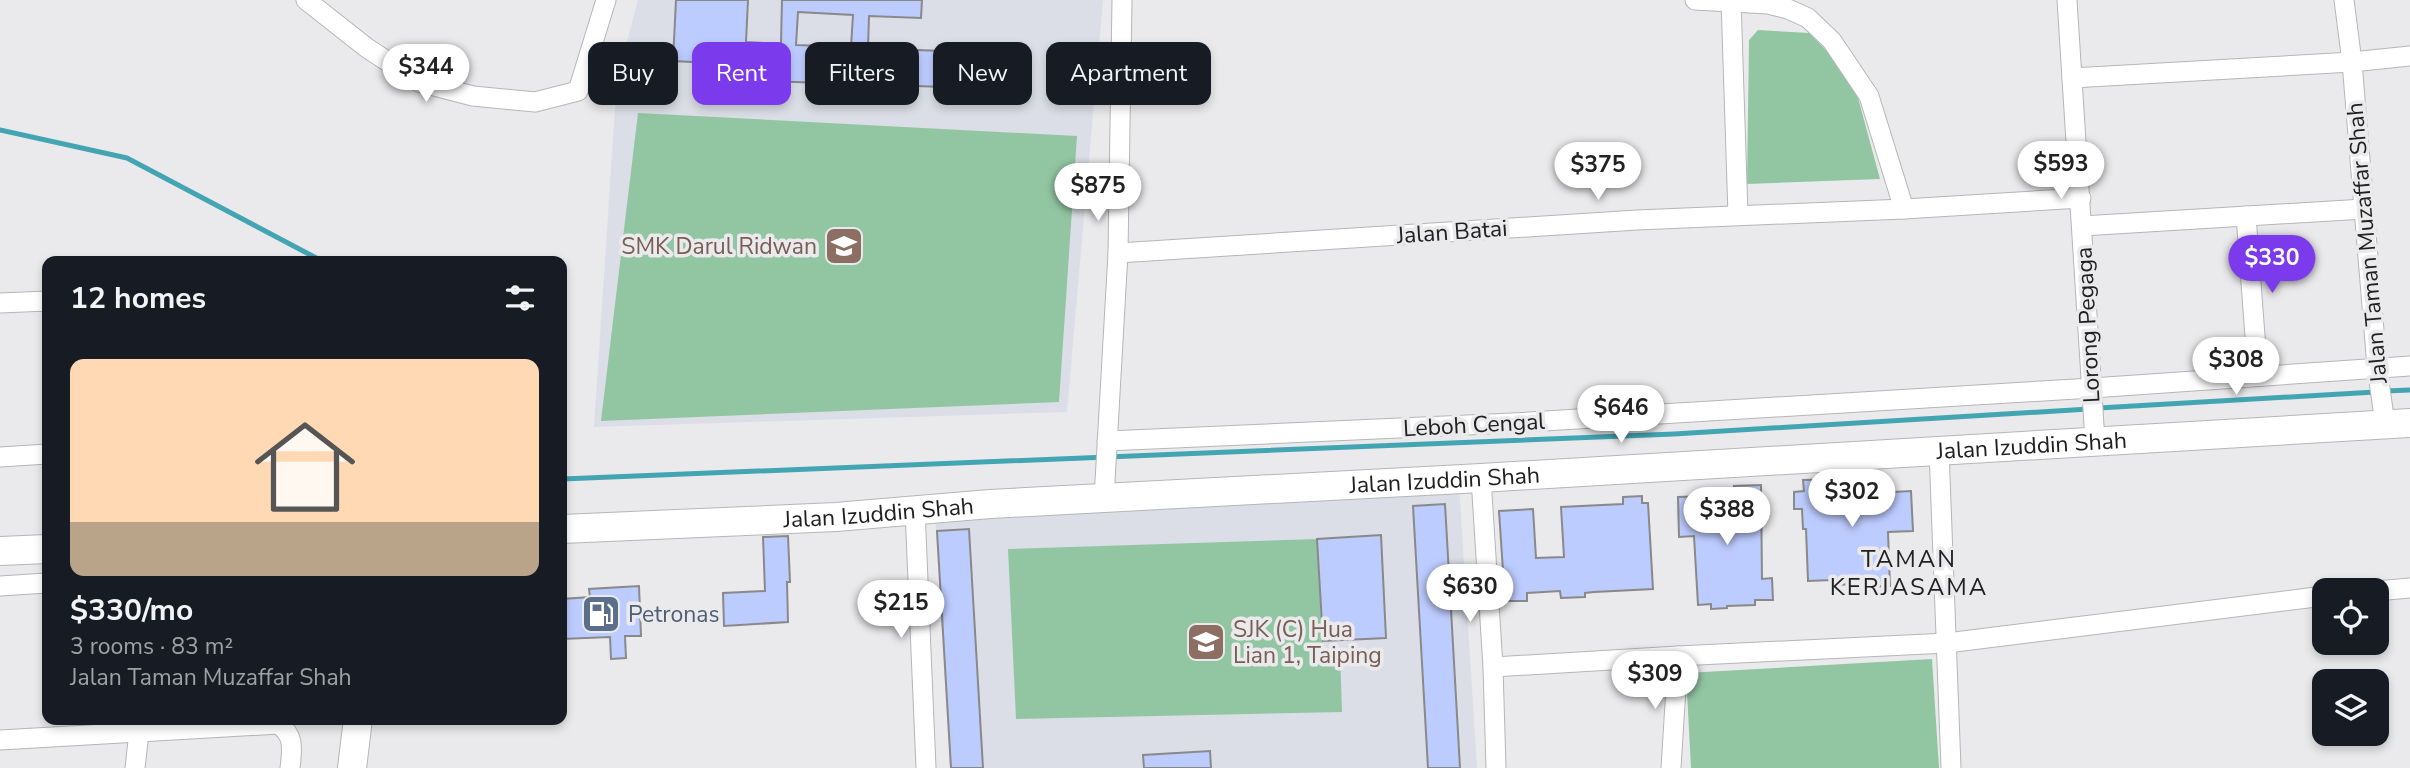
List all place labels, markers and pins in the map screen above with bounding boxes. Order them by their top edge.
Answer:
pin: $344 [385,44,467,104]
pin: $375 [1557,142,1639,202]
pin: $593 [2020,142,2102,201]
pin: $875 [1057,164,1139,223]
school or university icon: SMK Darul Ridwan [823,225,865,267]
place label: SMK Darul Ridwan [621,231,817,262]
pin: $330 [2231,236,2313,295]
pin: $308 [2195,338,2277,397]
pin: $646 [1580,386,1662,445]
pin: $302 [1811,470,1893,529]
pin: $388 [1686,488,1768,547]
pin: $630 [1429,564,1511,624]
pin: $215 [860,580,942,640]
fuel station icon: Petronas [580,593,622,635]
place label: Petronas [628,599,720,630]
place label: SJK (C) Hua Lian 1, Taiping [1233,614,1382,671]
school or university icon: SJK (C) Hua Lian 1, Taiping [1185,621,1227,663]
pin: $309 [1614,652,1696,711]

